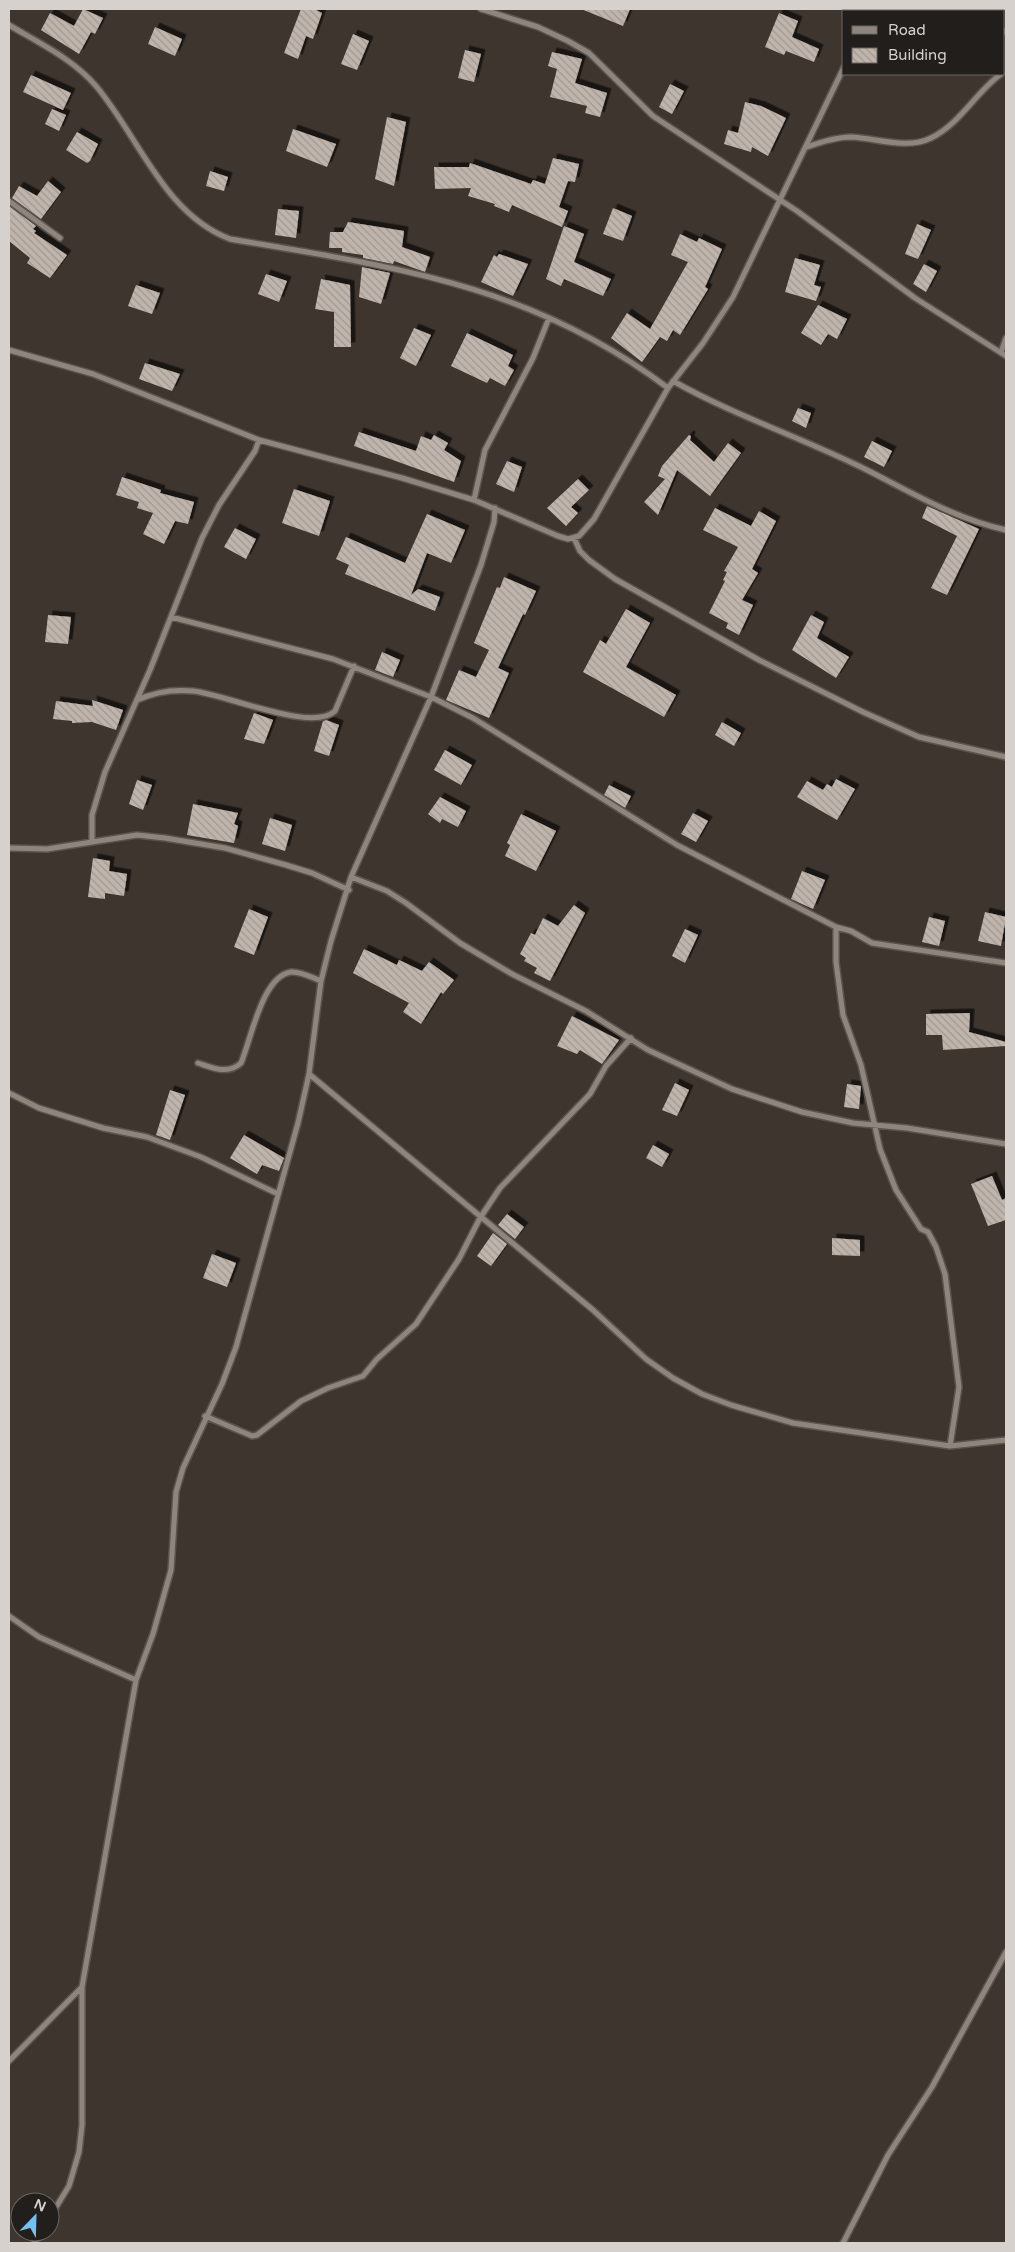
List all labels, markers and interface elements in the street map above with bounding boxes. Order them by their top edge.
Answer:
legend [842,10,1005,75]
text: Road [888,21,926,39]
text: Building [888,46,947,64]
north arrow [10,2192,60,2242]
text: N [31,2195,48,2216]

